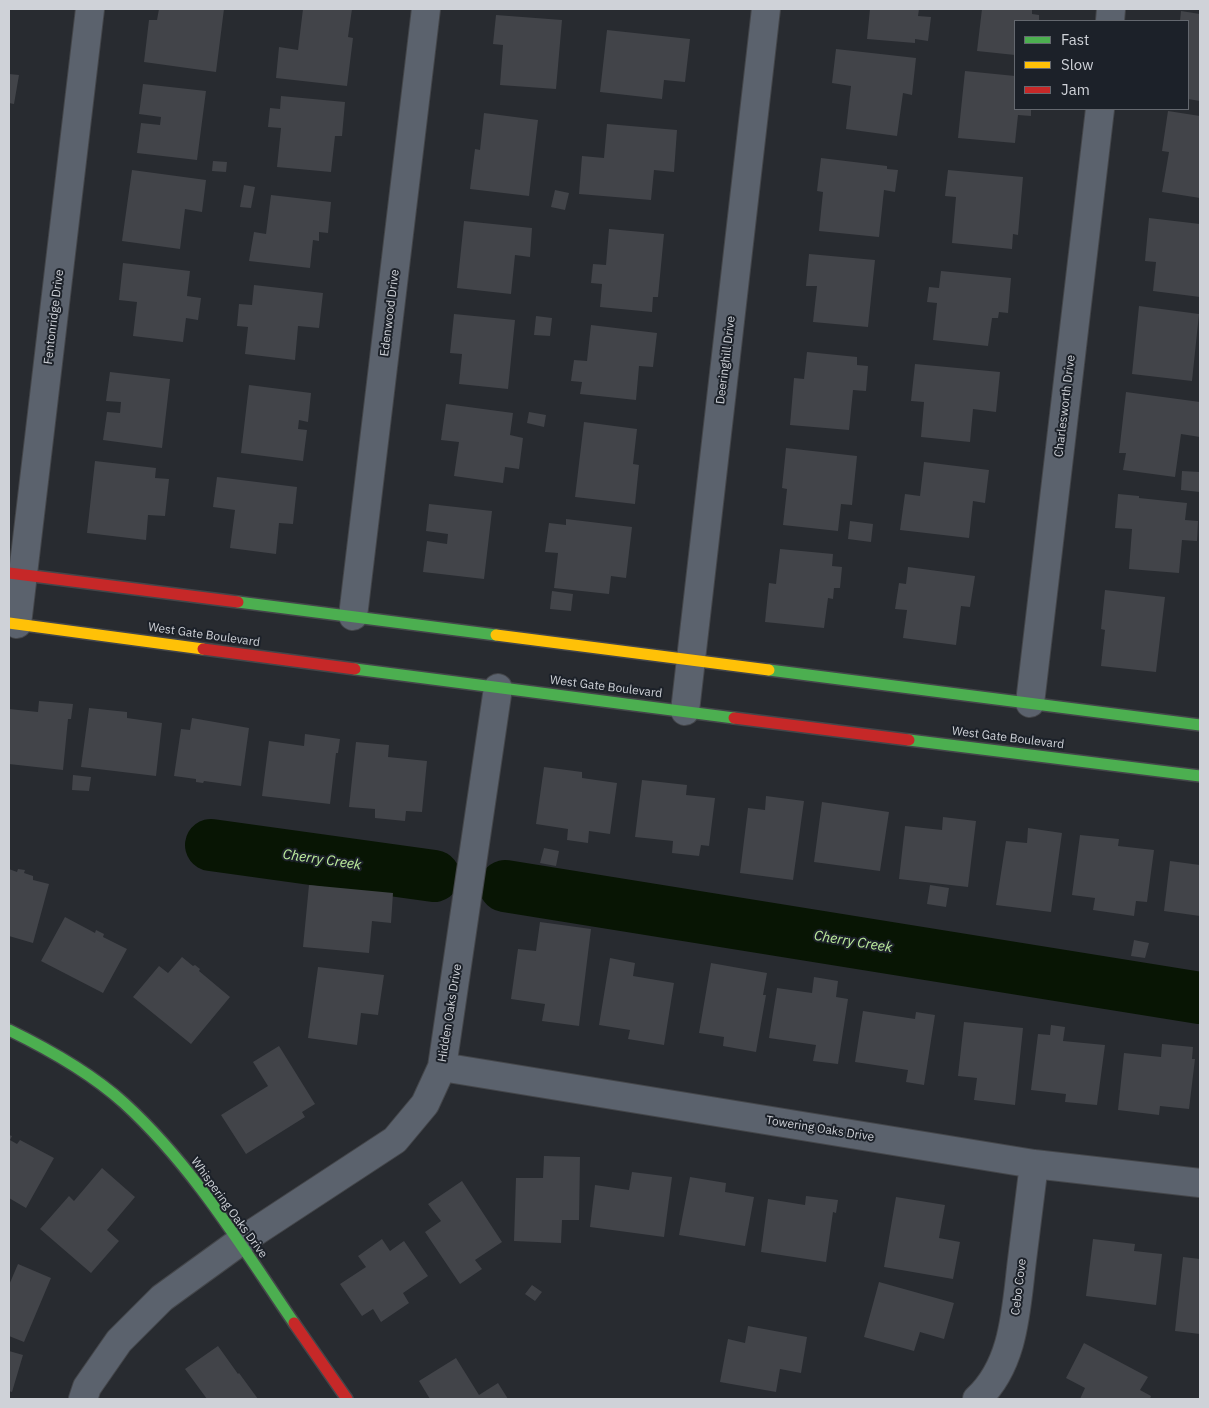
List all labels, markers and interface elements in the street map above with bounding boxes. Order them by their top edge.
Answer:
legend [1014,20,1189,110]
text: Fast [1061,30,1089,49]
text: Slow [1061,55,1094,74]
text: Jam [1061,80,1090,99]
street label: Fentonridge Drive [41,269,67,365]
street label: Edenwood Drive [378,269,402,357]
street label: Deeringhill Drive [713,315,739,405]
street label: Charlesworth Drive [1052,354,1078,458]
street label: West Gate Boulevard [147,620,261,650]
street label: West Gate Boulevard [549,673,663,701]
street label: West Gate Boulevard [951,724,1065,752]
water label: Cherry Creek [282,846,362,874]
water label: Cherry Creek [813,928,893,956]
street label: Hidden Oaks Drive [435,963,465,1063]
street label: Towering Oaks Drive [765,1113,875,1145]
street label: Whispering Oaks Drive [188,1155,270,1261]
street label: Cebo Cove [1008,1258,1030,1316]

